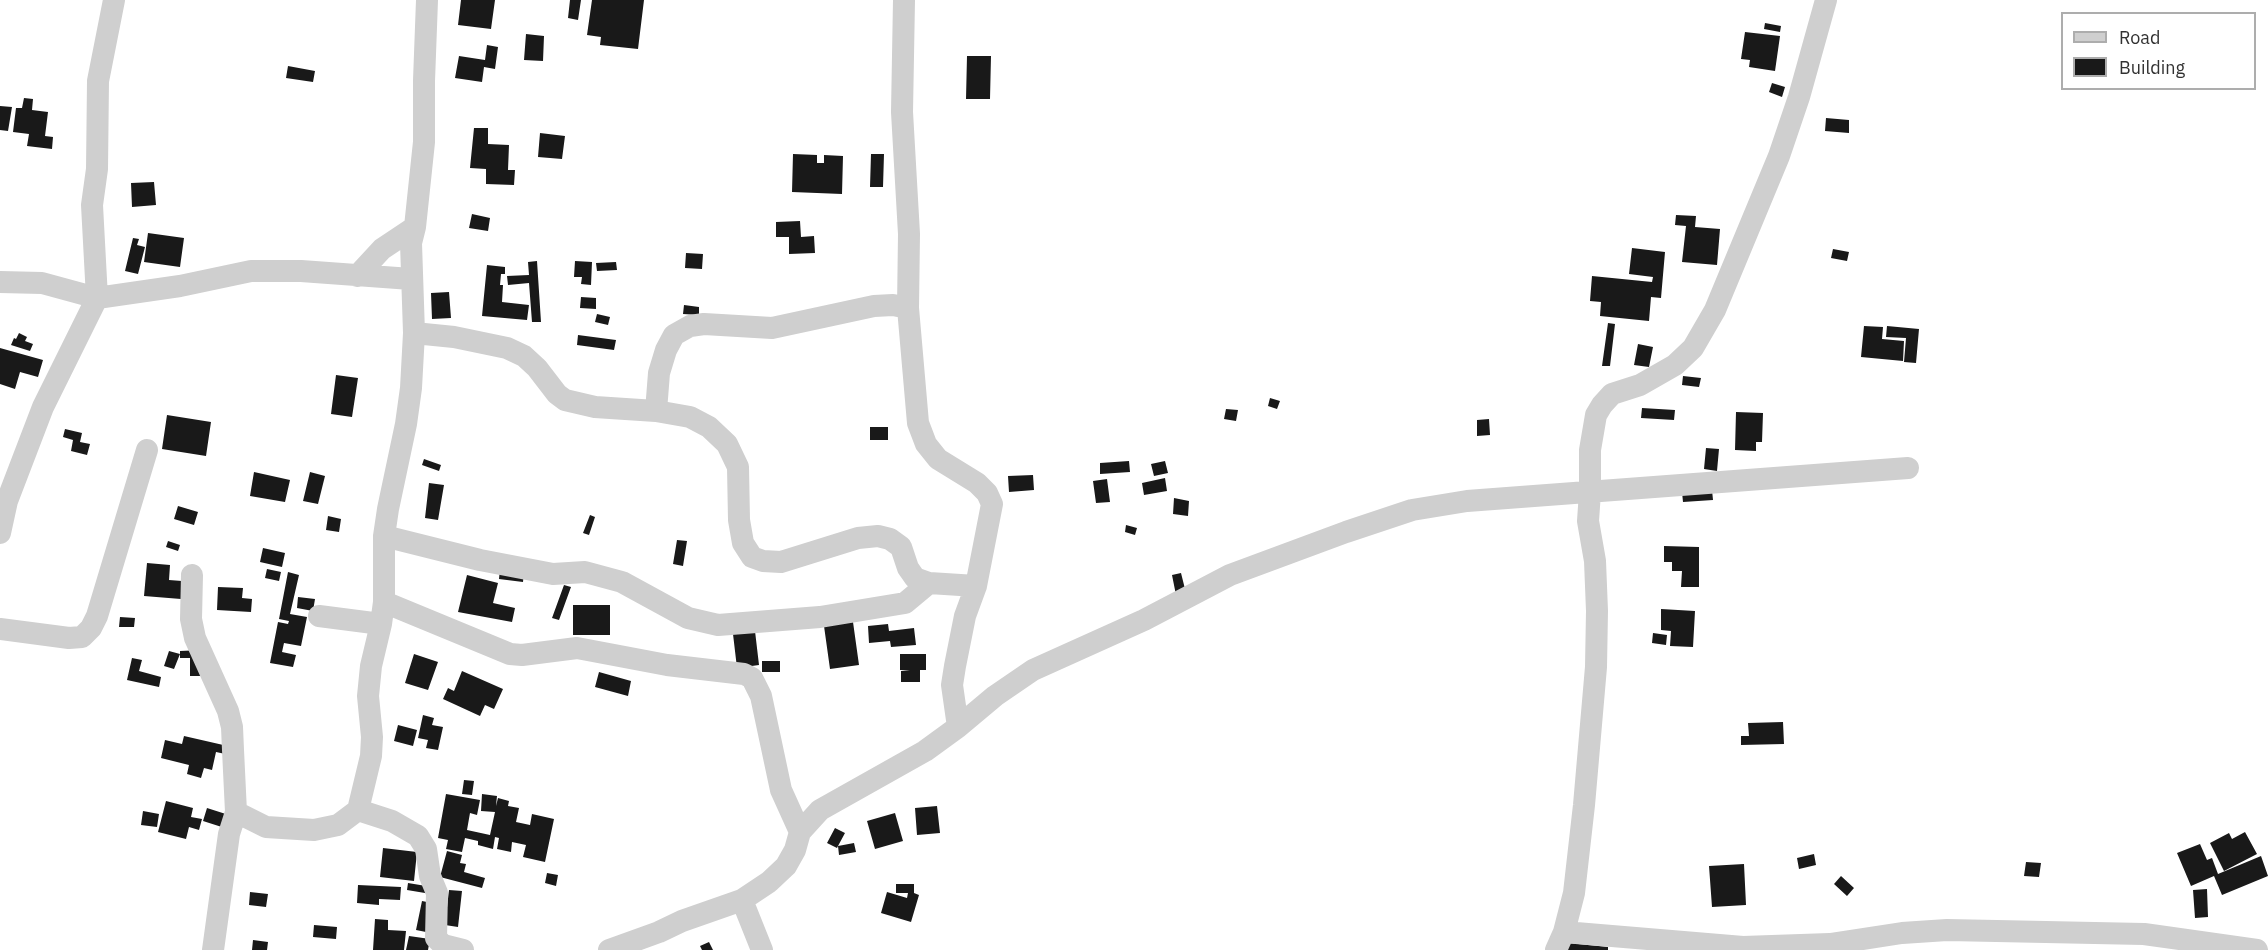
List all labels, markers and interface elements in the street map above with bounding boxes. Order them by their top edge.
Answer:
legend [2061,12,2256,90]
text: Road [2119,26,2160,49]
text: Building [2119,56,2185,79]

